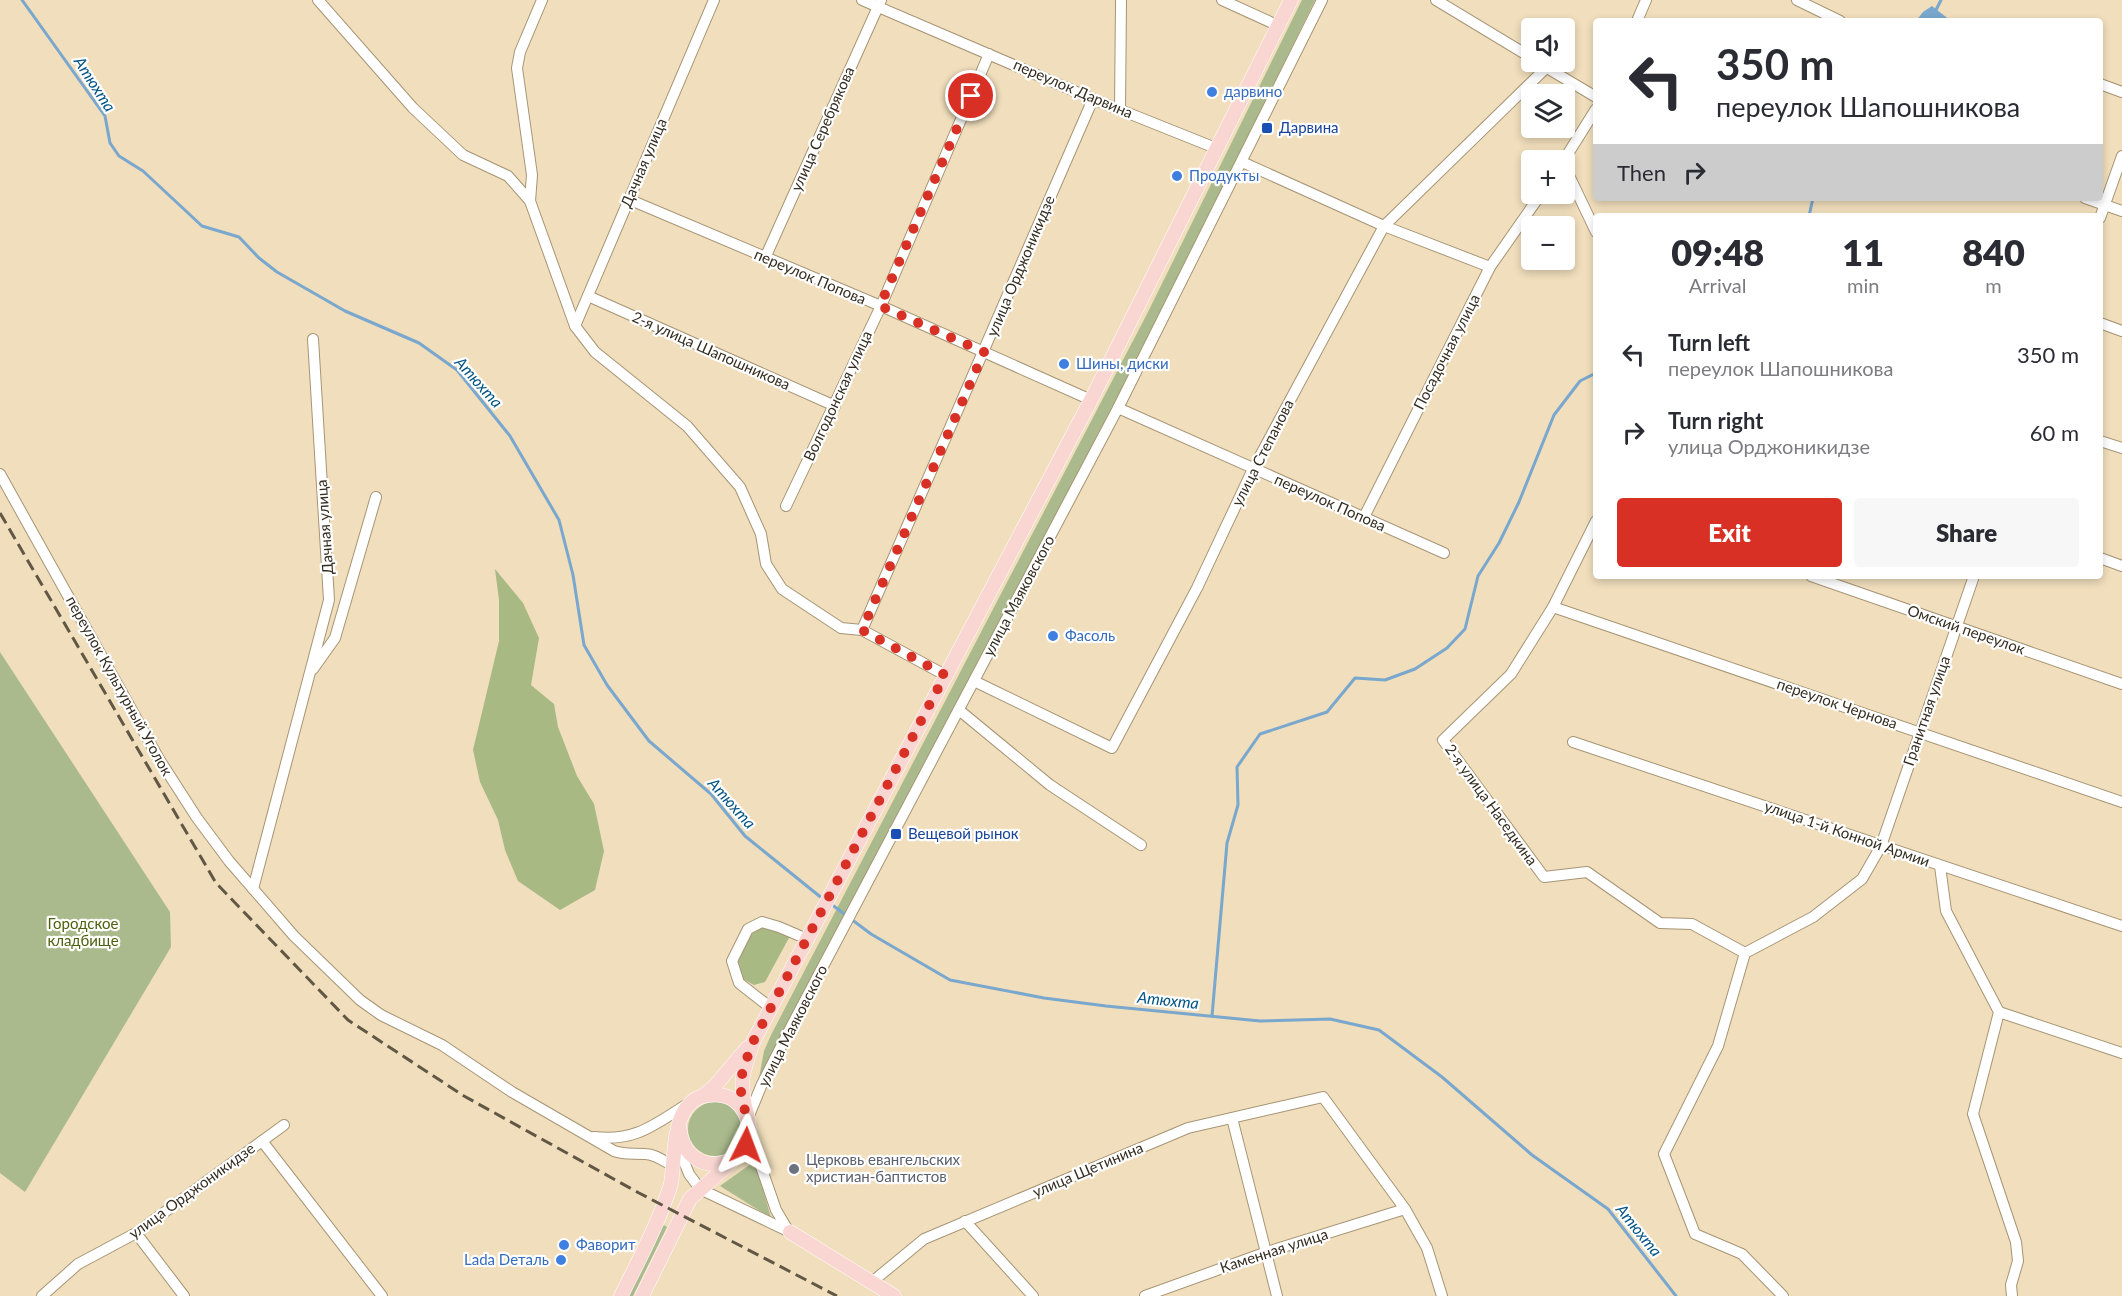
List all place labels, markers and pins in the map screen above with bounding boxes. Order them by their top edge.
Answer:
pin [945,70,996,121]
place label: дарвино [1224,82,1282,100]
marker: дарвино [1205,85,1219,99]
place label: Дарвина [1279,118,1339,136]
marker: Дарвина [1260,121,1274,135]
place label: Продукты [1189,166,1259,184]
marker: Продукты [1170,169,1184,183]
place label: Шины, диски [1076,354,1169,372]
marker: Шины, диски [1057,357,1071,371]
place label: Фасоль [1065,626,1115,644]
marker: Фасоль [1046,629,1060,643]
place label: Вещевой рынок [908,824,1019,842]
marker: Вещевой рынок [889,827,903,841]
place label: Церковь евангельских христиан-баптистов [806,1150,961,1185]
marker: Церковь евангельских христиан-баптистов [787,1162,801,1176]
place label: Фаворит [576,1235,636,1253]
marker: Фаворит [557,1238,571,1252]
place label: Lada Dеталь [464,1250,549,1268]
marker: Lada Dеталь [554,1253,568,1267]

